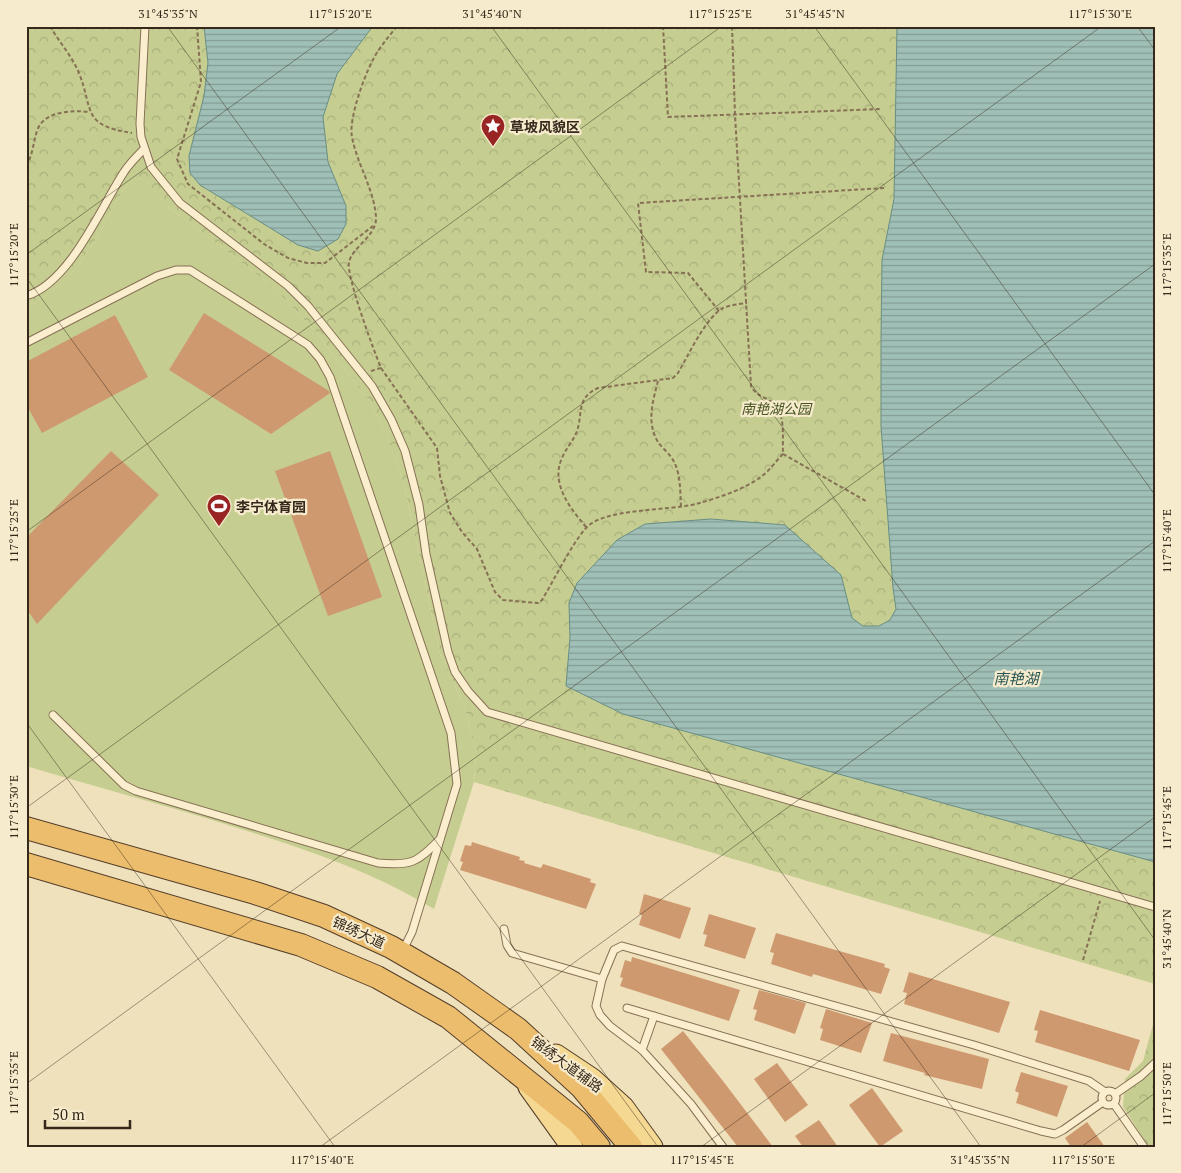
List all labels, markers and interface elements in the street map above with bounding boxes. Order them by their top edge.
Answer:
text: 31°45'35"N [138,6,198,21]
text: 117°15'20"E [308,6,372,21]
text: 31°45'40"N [462,6,522,21]
text: 117°15'25"E [688,6,752,21]
text: 31°45'45"N [785,6,845,21]
text: 117°15'30"E [1068,6,1132,21]
place icon: 草坡风貌区 [480,113,506,147]
place label: 草坡风貌区 [510,117,580,136]
text: 117°15'20"E [6,223,21,287]
text: 117°15'35"E [1159,233,1174,297]
park label: 南艳湖公园 [741,399,813,418]
sports icon: 李宁体育园 [206,493,232,527]
place label: 李宁体育园 [236,497,306,516]
text: 117°15'25"E [6,499,21,563]
text: 117°15'40"E [1159,509,1174,573]
water label: 南艳湖 [993,668,1040,688]
text: 117°15'30"E [6,775,21,839]
text: 117°15'45"E [1159,786,1174,850]
text: 31°45'40"N [1159,909,1174,969]
street label: 锦绣大道 [330,912,388,952]
street label: 锦绣大道辅路 [527,1032,607,1096]
text: 117°15'35"E [6,1051,21,1115]
text: 117°15'50"E [1159,1062,1174,1126]
scale bar [45,1098,130,1130]
text: 50 m [52,1104,85,1124]
text: 117°15'40"E [290,1152,354,1167]
text: 117°15'45"E [670,1152,734,1167]
text: 31°45'35"N [950,1152,1010,1167]
text: 117°15'50"E [1051,1152,1115,1167]

